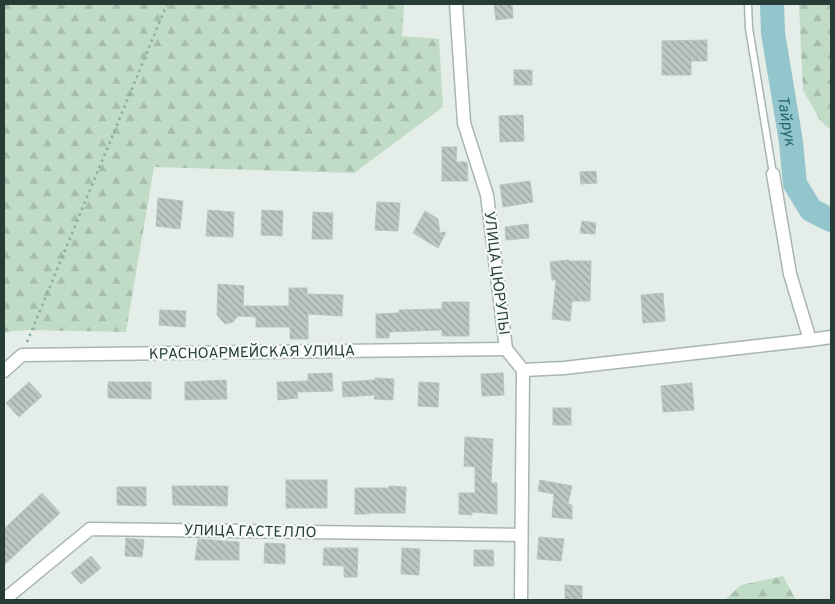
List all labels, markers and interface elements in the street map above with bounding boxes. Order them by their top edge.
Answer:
water label: Тайрук [771,94,800,149]
street label: УЛИЦА ЦЮРУПЫ [478,210,513,336]
street label: КРАСНОАРМЕЙСКАЯ УЛИЦА [149,340,355,365]
street label: УЛИЦА ГАСТЕЛЛО [183,522,317,543]

